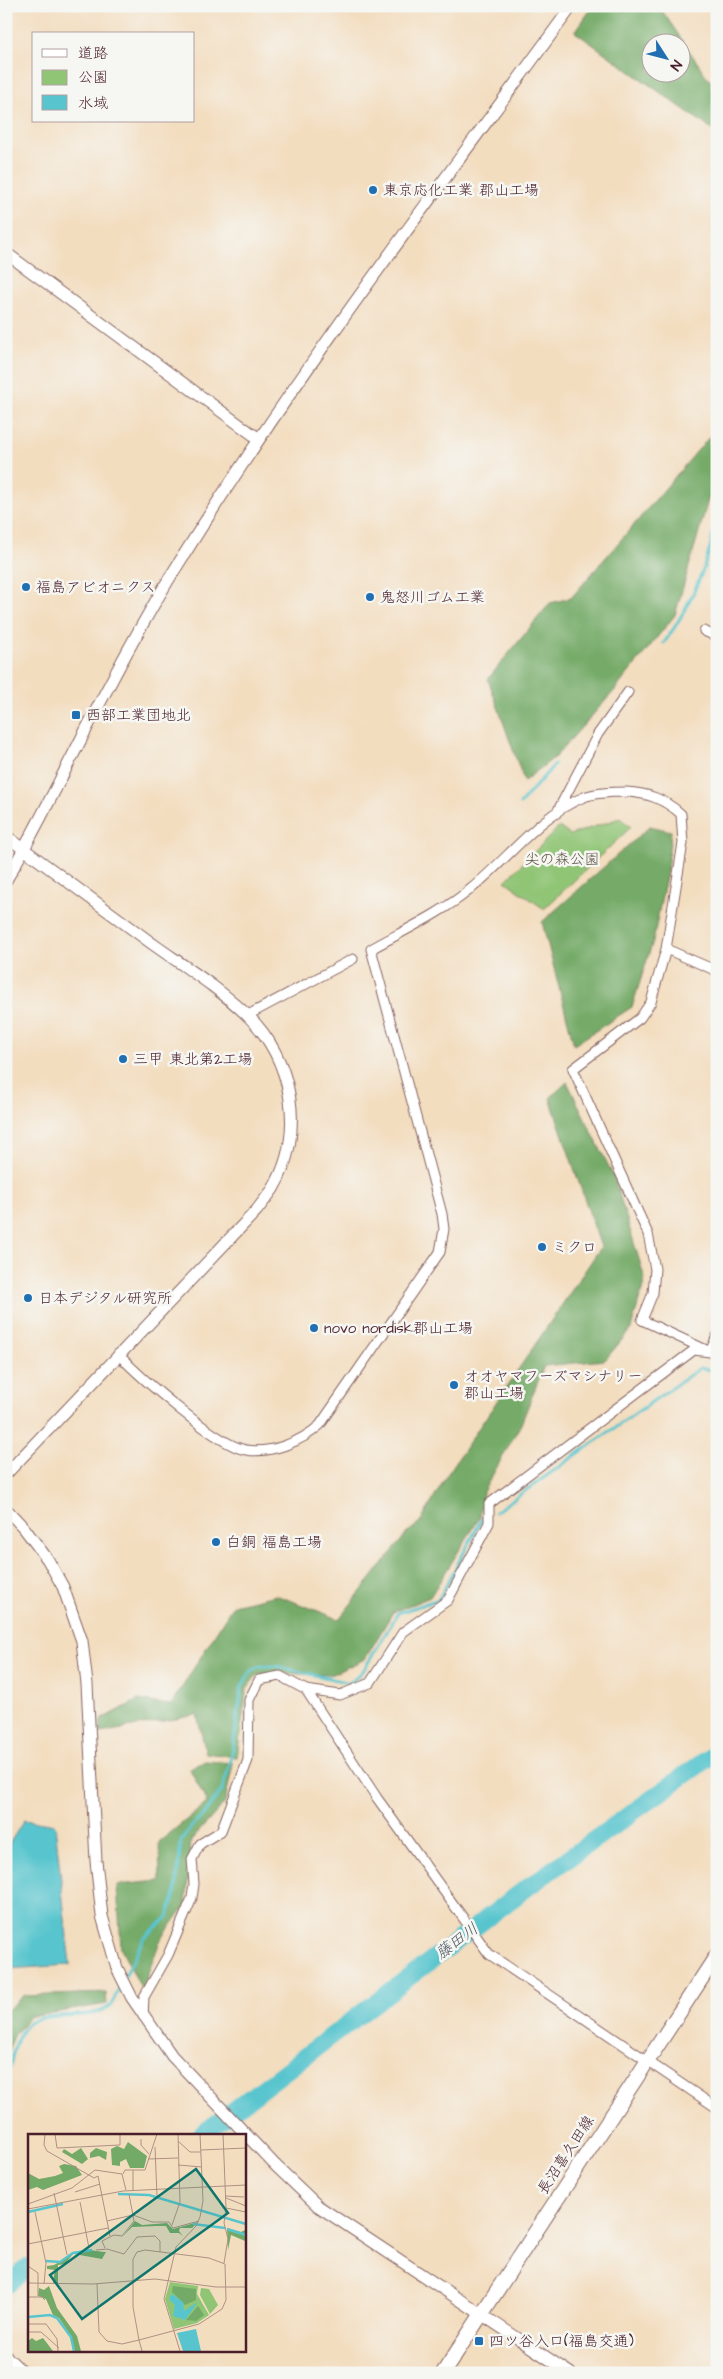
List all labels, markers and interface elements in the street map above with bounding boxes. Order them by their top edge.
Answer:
legend [32,32,195,122]
north arrow [640,32,690,82]
text: 道路 [78,43,108,64]
text: N [665,56,686,75]
text: 公園 [78,67,108,88]
text: 水域 [78,93,108,114]
place label: 東京応化工業 郡山工場 [383,180,539,201]
marker: 東京応化工業 郡山工場 [367,184,379,196]
place label: 福島アビオニクス [36,577,155,598]
marker: 福島アビオニクス [20,581,32,593]
place label: 鬼怒川ゴム工業 [380,587,485,608]
marker: 鬼怒川ゴム工業 [364,591,376,603]
place label: 西部工業団地北 [86,705,191,726]
marker: 西部工業団地北 [70,709,82,721]
park label: 尖の森公園 [524,849,600,870]
place label: 三甲 東北第2工場 [133,1049,253,1070]
marker: 三甲 東北第2工場 [117,1053,129,1065]
place label: ミクロ [552,1237,597,1258]
marker: ミクロ [536,1241,548,1253]
place label: 日本デジタル研究所 [38,1288,172,1309]
marker: 日本デジタル研究所 [22,1292,34,1304]
place label: novo nordisk郡山工場 [324,1318,473,1339]
marker: novo nordisk郡山工場 [308,1322,320,1334]
place label: オオヤマフーズマシナリー 郡山工場 [464,1366,643,1404]
marker: オオヤマフーズマシナリー 郡山工場 [448,1379,460,1391]
place label: 白銅 福島工場 [226,1532,322,1553]
marker: 白銅 福島工場 [210,1536,222,1548]
water label: 藤田川 [431,1918,483,1964]
street label: 長沼喜久田線 [533,2112,599,2198]
inset map [28,2134,245,2352]
place label: 四ツ谷入口(福島交通) [489,2331,634,2352]
marker: 四ツ谷入口(福島交通) [473,2335,485,2347]

